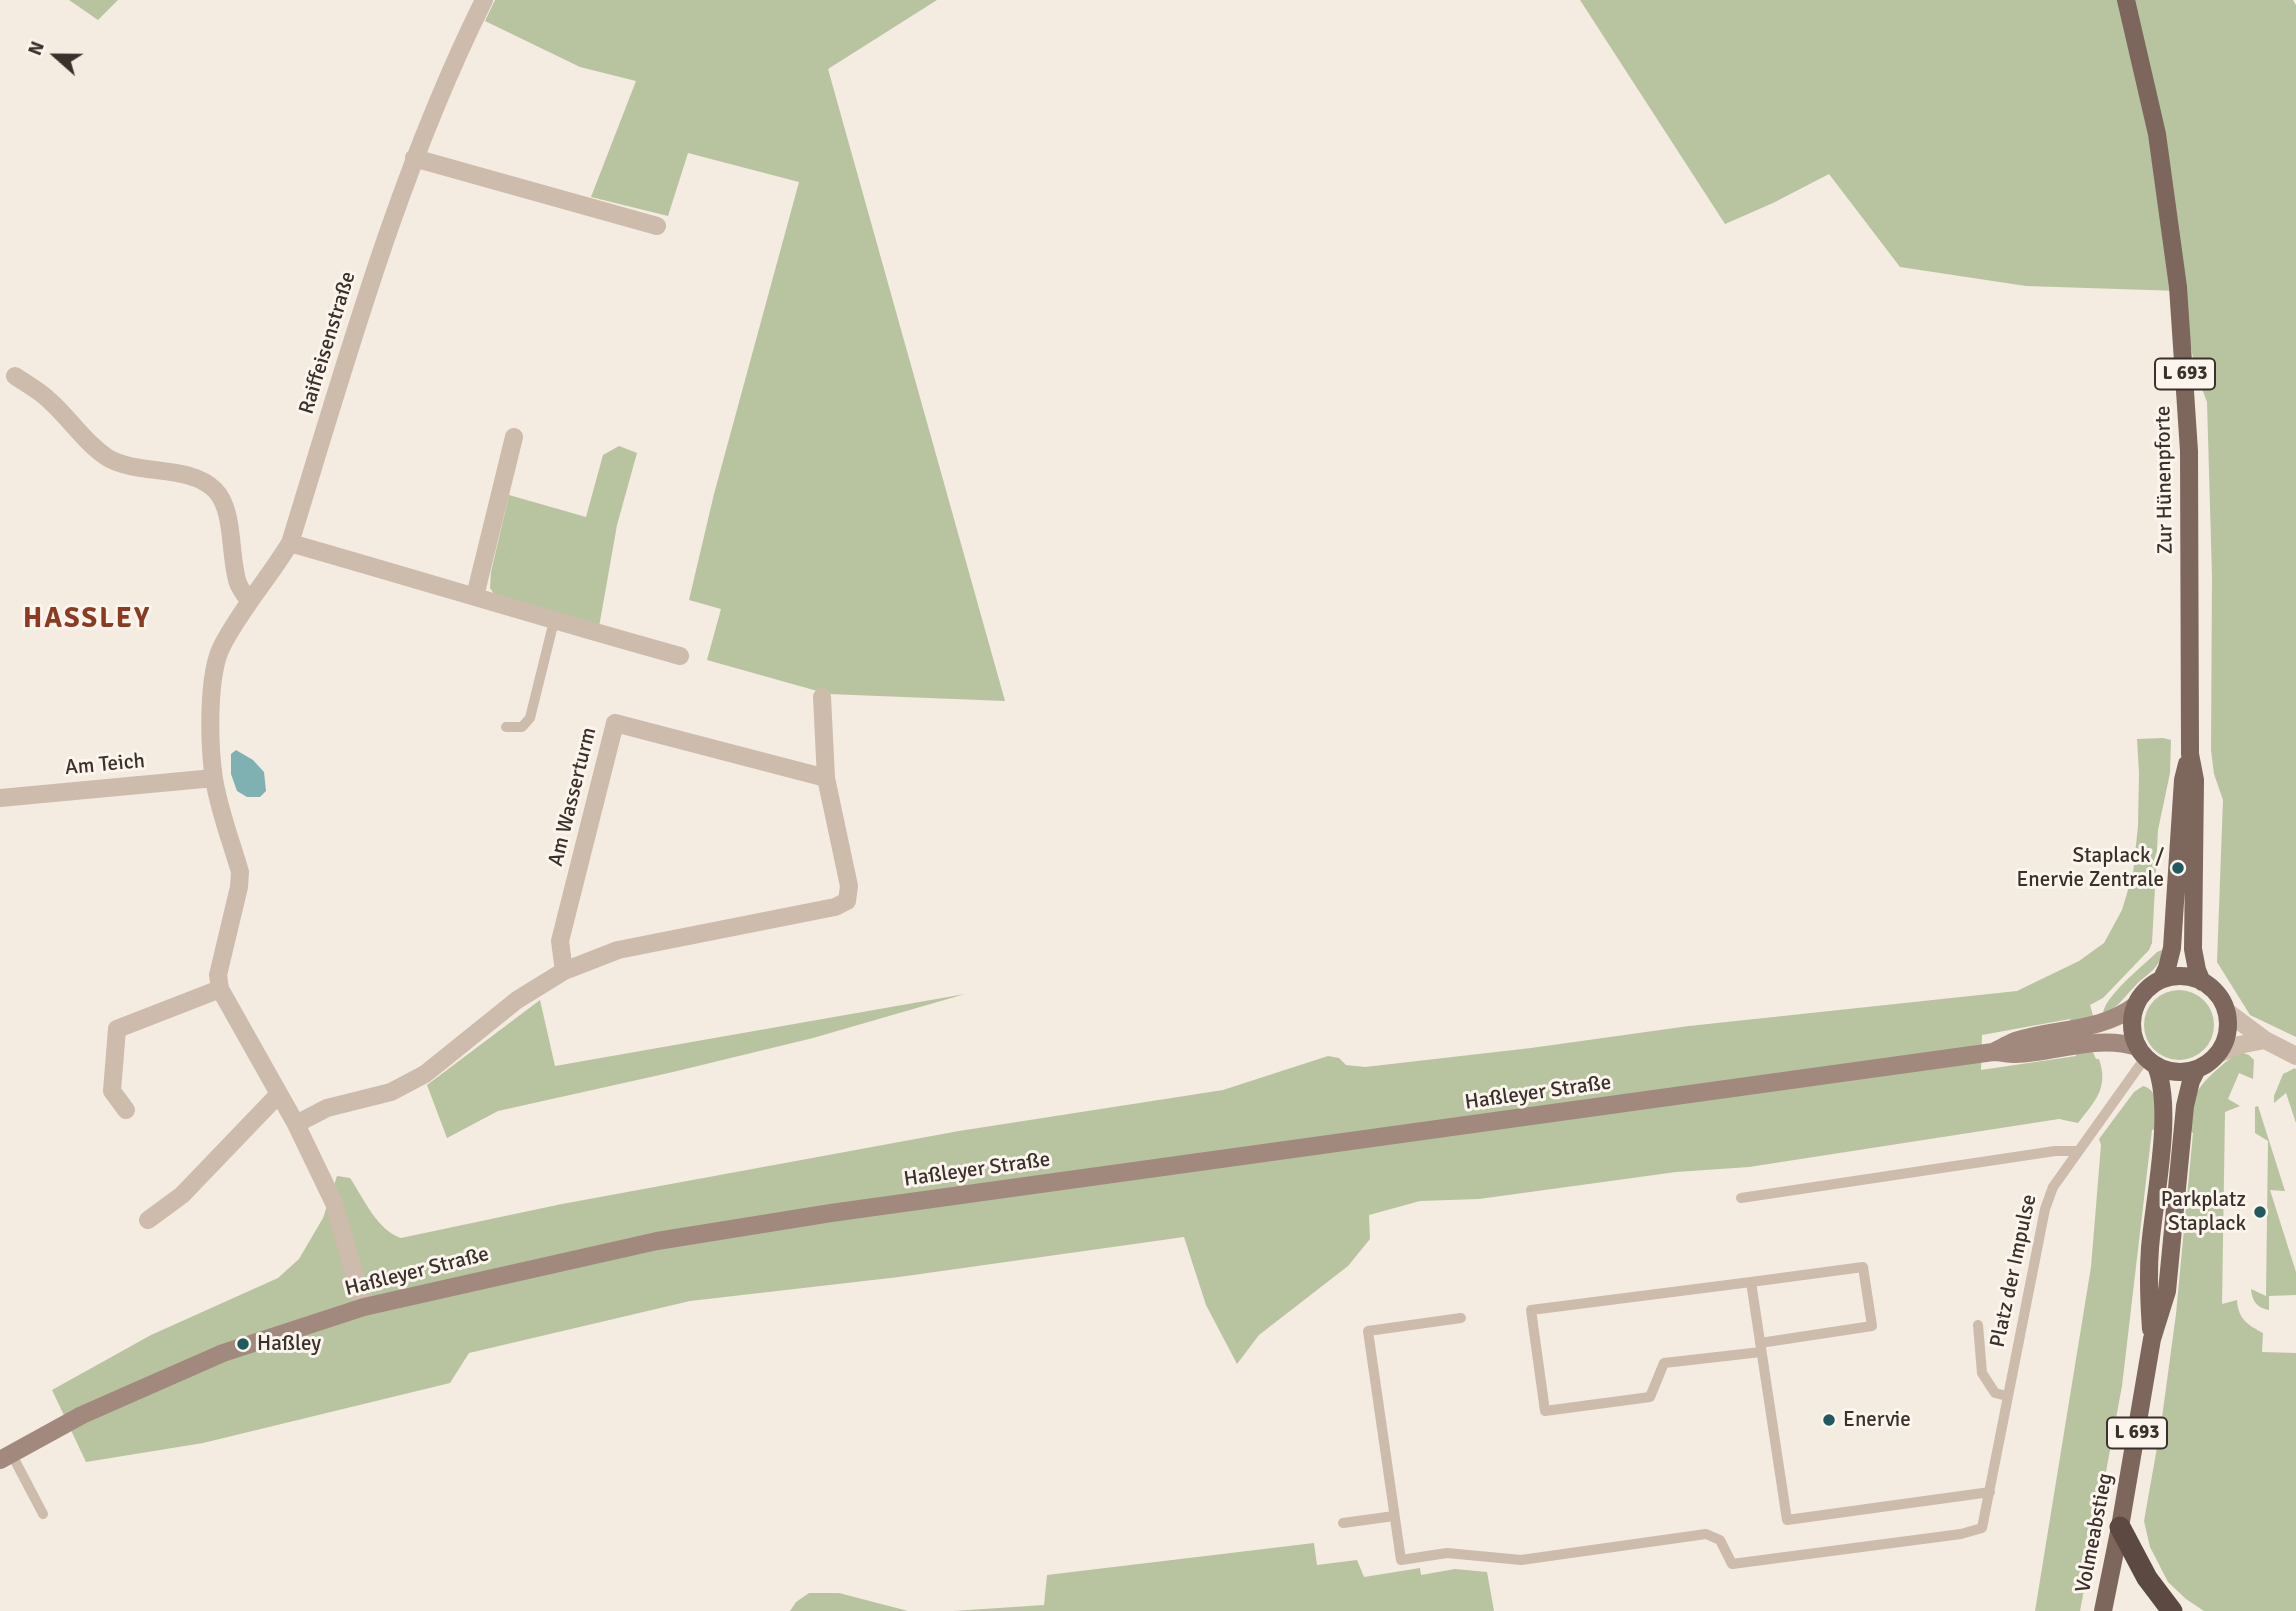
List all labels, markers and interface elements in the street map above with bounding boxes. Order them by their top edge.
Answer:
north arrow [21,21,91,91]
text: N [23,38,50,59]
street label: Raiffeisenstraße [294,269,362,417]
road number: L 693 [2155,358,2215,390]
street label: Zur Hünenpforte [2151,405,2179,555]
district label: HASSLEY [24,603,150,637]
street label: Am Wasserturm [544,725,602,869]
street label: Am Teich [64,749,146,781]
place label: Staplack / Enervie Zentrale [2016,843,2164,893]
marker: Staplack / Enervie Zentrale [2170,860,2186,876]
street label: Haßleyer Straße [1463,1070,1613,1116]
street label: Haßleyer Straße [902,1147,1052,1193]
place label: Parkplatz Staplack [2161,1187,2246,1237]
street label: Platz der Impulse [1986,1192,2042,1350]
marker: Parkplatz Staplack [2252,1204,2268,1220]
street label: Haßleyer Straße [342,1242,492,1302]
place label: Haßley [257,1331,321,1357]
marker: Haßley [235,1336,251,1352]
place label: Enervie [1843,1407,1911,1433]
marker: Enervie [1821,1412,1837,1428]
road number: L 693 [2107,1418,2167,1448]
street label: Volmeabstieg [2071,1471,2119,1595]

